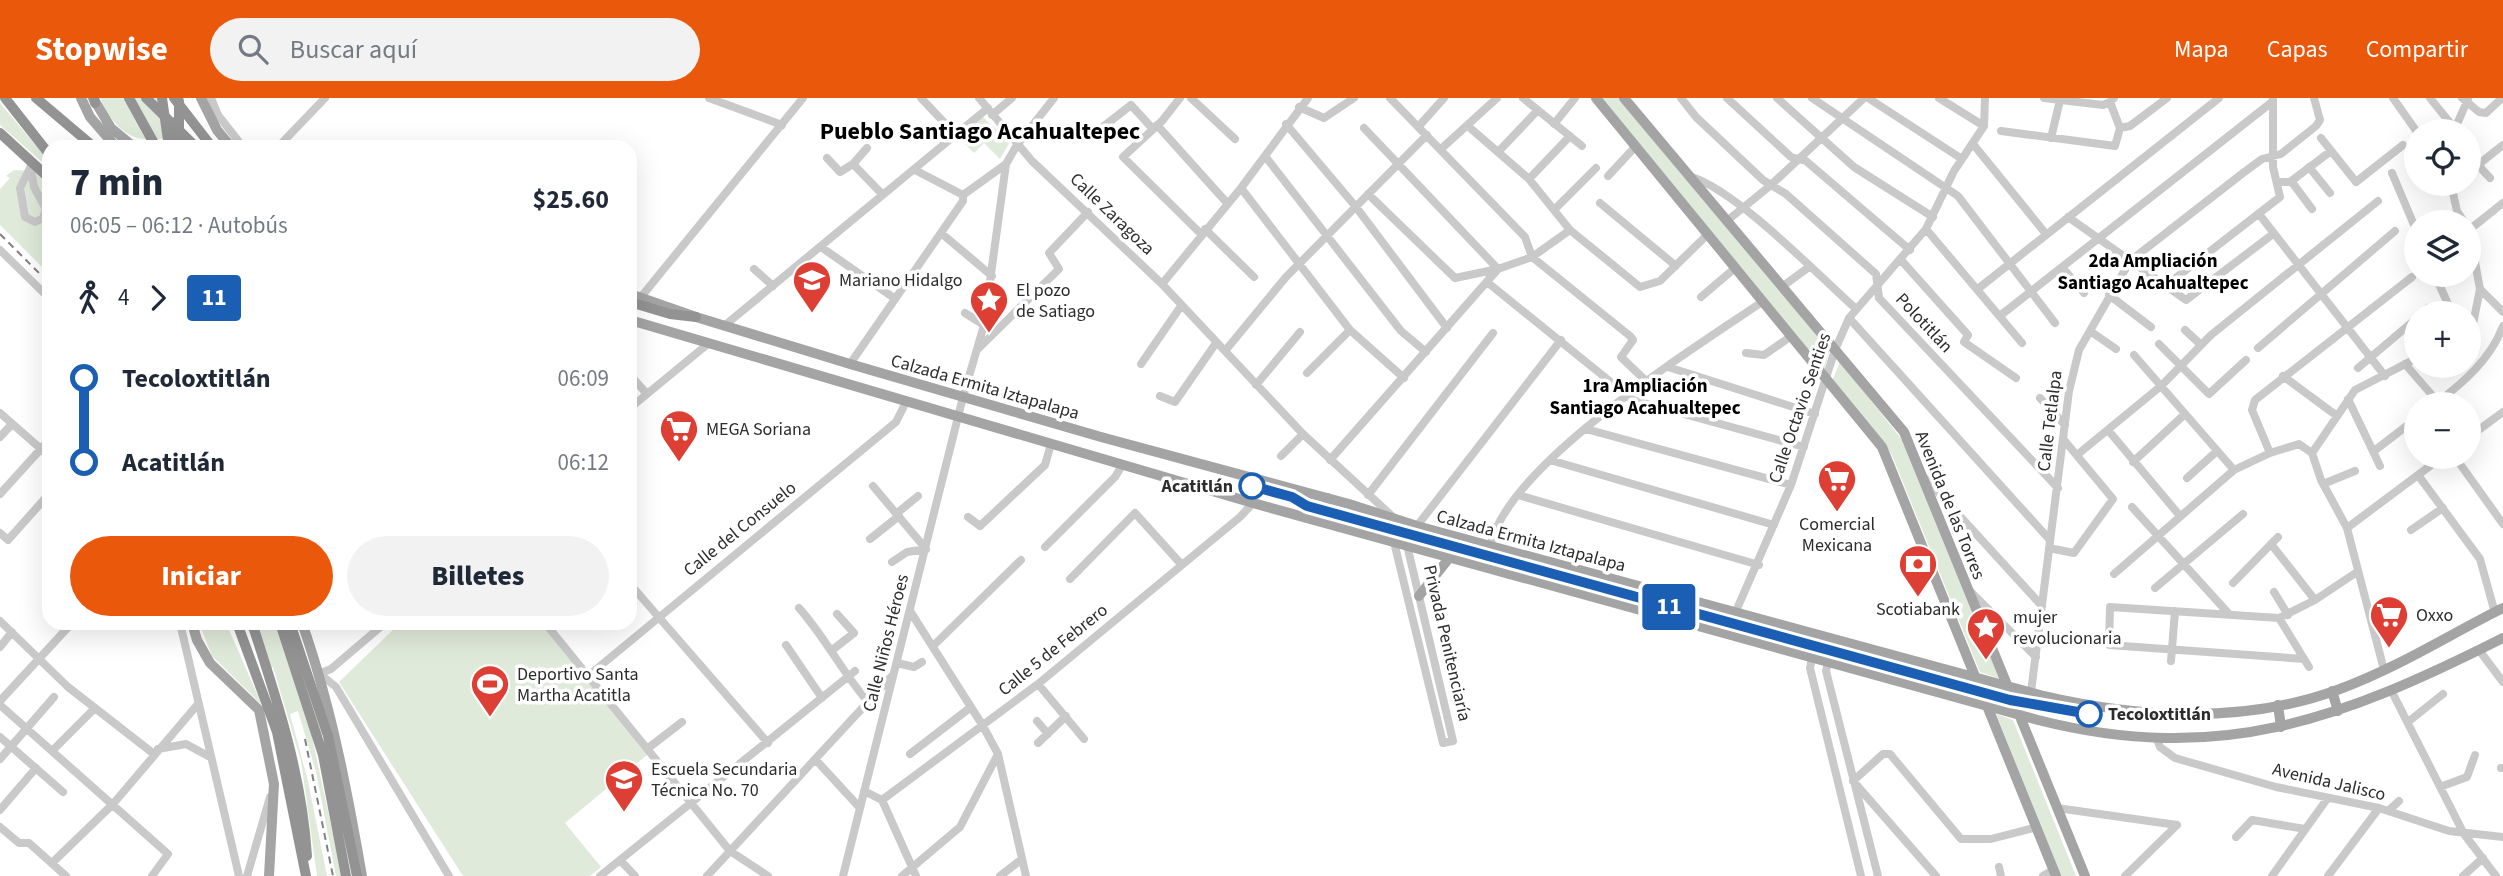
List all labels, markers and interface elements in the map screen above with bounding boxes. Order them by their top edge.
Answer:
search box [210,18,700,81]
text: Stopwise [35,26,168,73]
icon: search [234,30,272,68]
text: Buscar aquí [290,31,417,68]
text: Mapa [2174,32,2229,67]
text: Capas [2267,32,2328,67]
text: Compartir [2366,32,2468,67]
district label: Pueblo Santiago Acahualtepec [820,114,1140,149]
map controls [2404,119,2481,469]
button: locate [2404,119,2481,196]
text: 7 min [70,156,163,210]
street label: Calle Zaragoza [1064,167,1160,261]
text: $25.60 [533,181,609,218]
text: 06:05 – 06:12 · Autobús [70,209,288,242]
button: layers [2404,210,2481,287]
district label: 2da Ampliación Santiago Acahualtepec [2057,248,2249,297]
school or university icon: Mariano Hidalgo [791,259,833,314]
place label: Mariano Hidalgo [839,268,963,293]
place label: El pozo de Satiago [1016,278,1095,324]
icon: walk [70,279,108,317]
icon: forward [139,279,177,317]
place icon: El pozo de Satiago [968,279,1010,334]
text: 11 [201,280,227,315]
text: 4 [118,281,129,314]
street label: Polotitlán [1890,288,1958,358]
button: + [2404,301,2481,378]
street label: Calle Octavio Senties [1763,330,1837,486]
street label: Calzada Ermita Iztapalapa [888,348,1082,426]
text: Tecoloxtitlán [122,360,271,397]
text: 06:09 [558,362,609,395]
street label: Calle Tetlalpa [2031,369,2069,473]
district label: 1ra Ampliación Santiago Acahualtepec [1549,373,1741,422]
button: − [2404,392,2481,469]
supermarket icon: MEGA Soriana [658,408,700,463]
place label: MEGA Soriana [706,417,811,442]
street label: Avenida de las Torres [1909,427,1991,583]
text: Acatitlán [122,444,225,481]
text: 06:12 [558,446,609,479]
supermarket icon: Comercial Mexicana [1816,458,1858,513]
marker: Acatitlán [1239,473,1265,499]
place label: Acatitlán [1161,474,1233,499]
street label: Calle del Consuelo [678,476,802,582]
street label: Calzada Ermita Iztapalapa [1434,504,1628,578]
place label: Comercial Mexicana [1799,512,1875,558]
button: Iniciar [70,536,333,616]
button: Billetes [347,536,609,616]
bank icon: Scotiabank [1897,543,1939,598]
street label: Privada Penitenciaría [1417,562,1477,724]
street label: Calle Niños Héroes [857,572,915,714]
line badge: 11 [1638,584,1700,630]
text: 11 [1656,589,1682,624]
supermarket icon: Oxxo [2368,594,2410,649]
place label: Scotiabank [1876,597,1960,622]
street label: Calle 5 de Febrero [993,598,1113,702]
place label: Oxxo [2416,603,2453,628]
place label: mujer revolucionaria [2013,605,2122,651]
place icon: mujer revolucionaria [1965,606,2007,661]
place label: Deportivo Santa Martha Acatitla [517,662,639,708]
sports icon: Deportivo Santa Martha Acatitla [469,663,511,718]
marker: Tecoloxtitlán [2076,701,2102,727]
place label: Tecoloxtitlán [2108,702,2211,727]
place label: Escuela Secundaria Técnica No. 70 [651,757,797,803]
street label: Avenida Jalisco [2270,757,2388,807]
school or university icon: Escuela Secundaria Técnica No. 70 [603,758,645,813]

